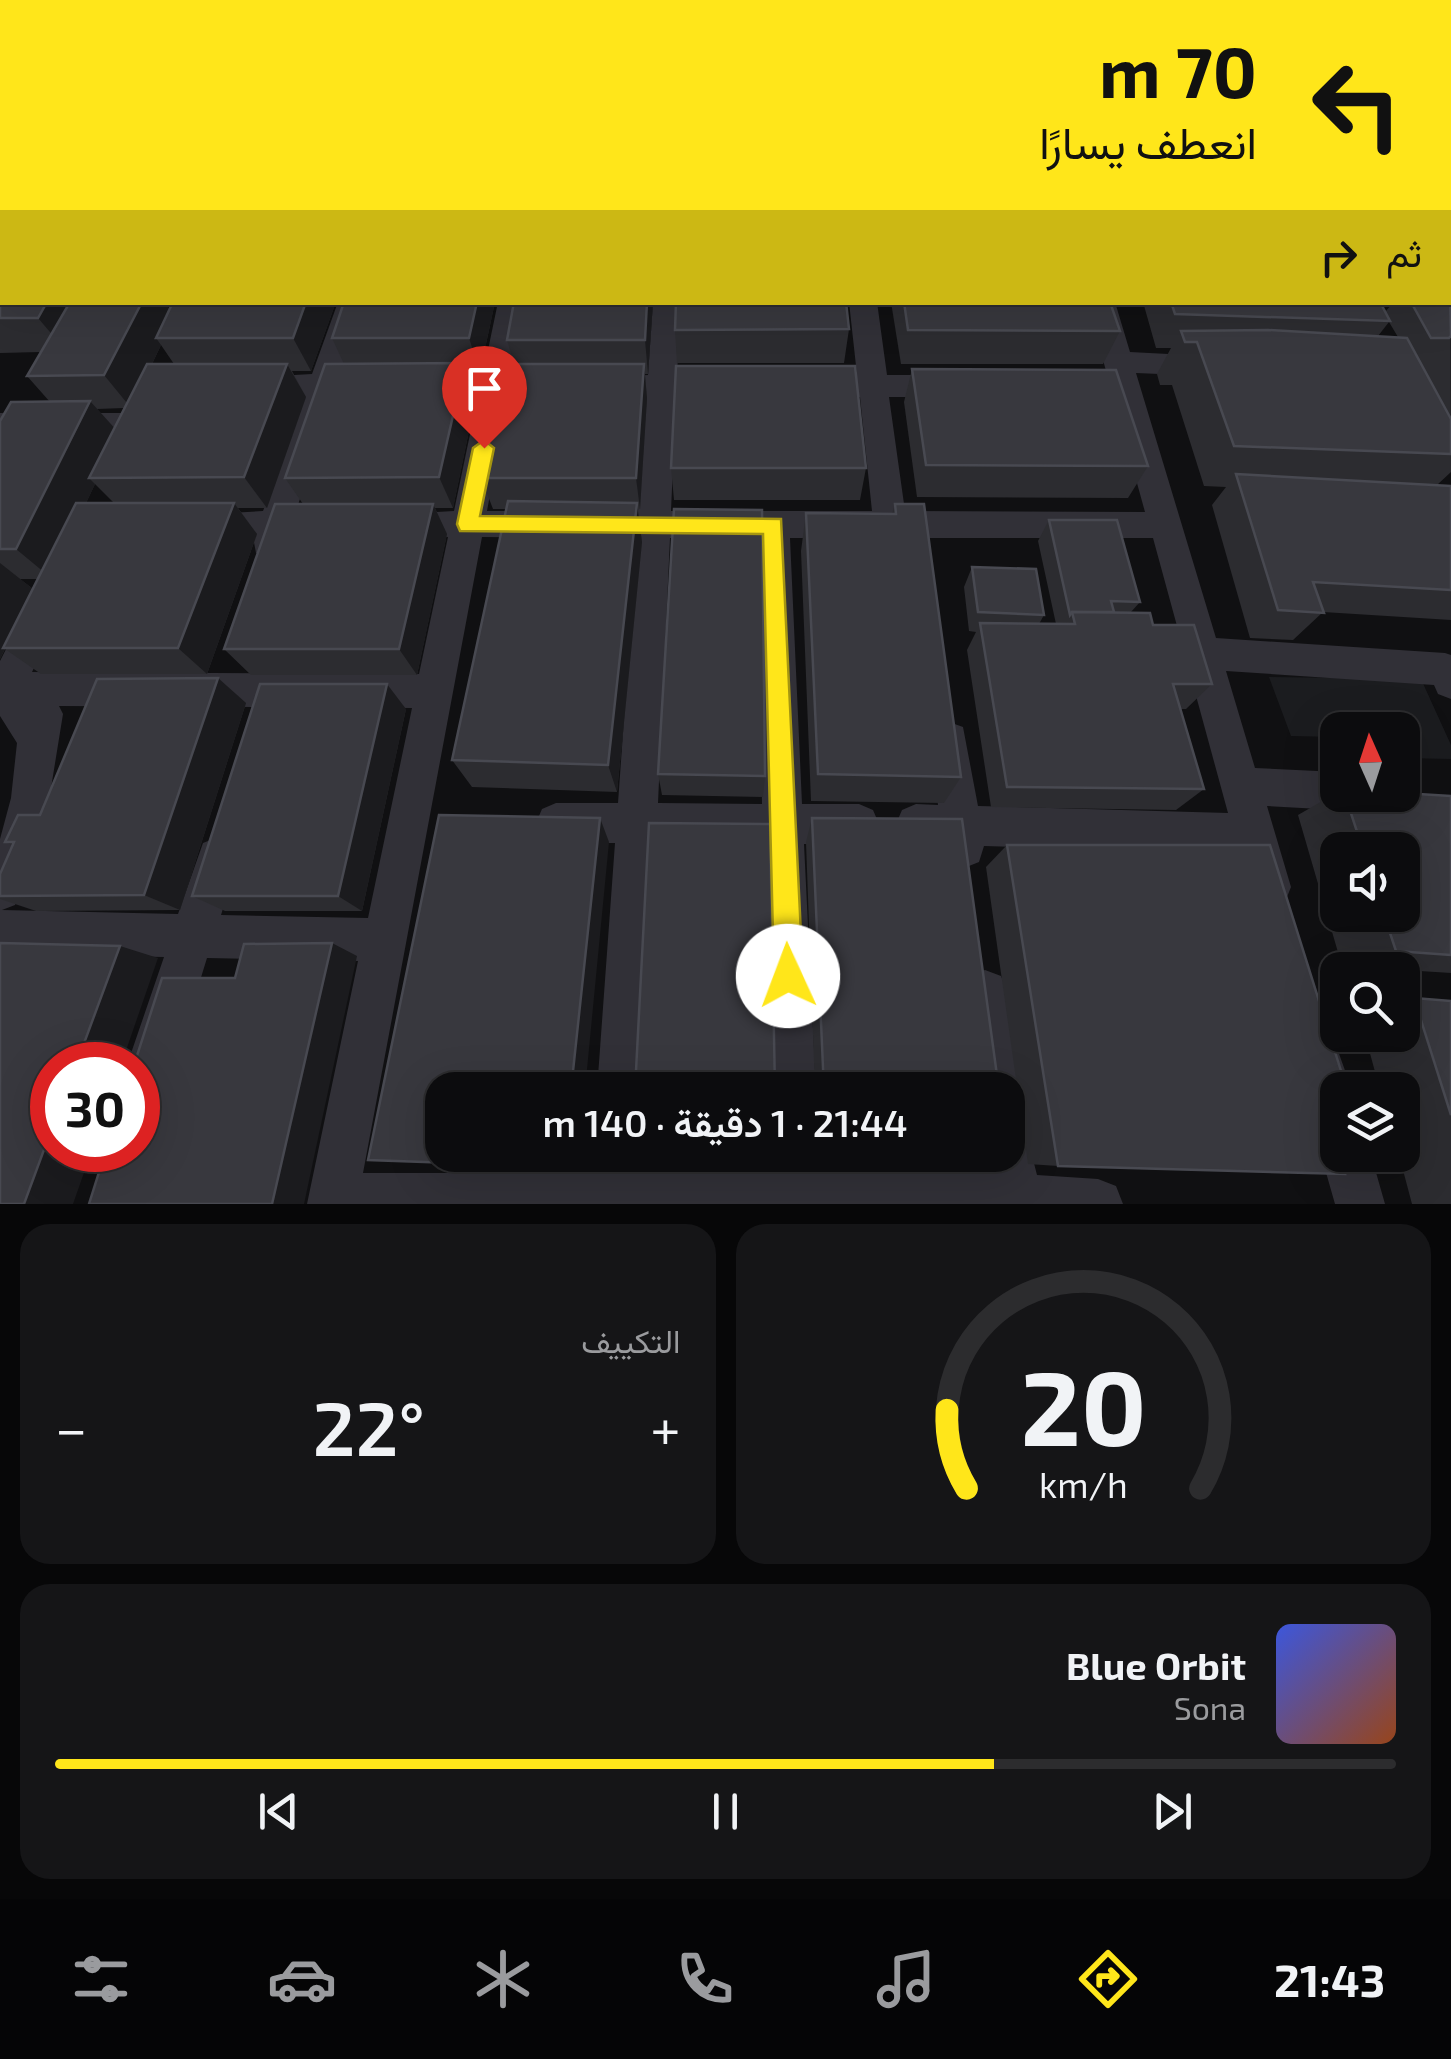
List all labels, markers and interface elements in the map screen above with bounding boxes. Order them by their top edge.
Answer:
text: 70 m [1099,28,1257,112]
icon: left [1292,40,1422,170]
text: انعطف يسارًا [1039,114,1257,168]
text: ثم [1386,229,1422,275]
icon: right [1311,230,1366,285]
pin [442,346,527,449]
icon: arrive [457,361,512,416]
north arrow [1320,712,1420,812]
map controls [1320,712,1420,1172]
button: sound [1320,832,1420,932]
position arrow [736,924,840,1028]
button: search [1320,952,1420,1052]
speed limit sign: 30 [30,1042,160,1172]
button: layers [1320,1072,1420,1172]
text: 21:44 · 1 دقيقة · 140 m [542,1099,908,1145]
text: التكييف [581,1321,681,1359]
text: 20 [1020,1342,1146,1467]
text: 22° [313,1381,425,1471]
text: − [55,1394,87,1460]
text: + [650,1394,680,1460]
text: km/h [1039,1462,1128,1505]
text: Blue Orbit [1066,1642,1246,1688]
text: Sona [1174,1688,1246,1726]
icon: previous [251,1784,306,1839]
icon: pause [698,1784,753,1839]
icon: next [1145,1784,1200,1839]
icon: filters [66,1944,136,2014]
icon: car [267,1944,337,2014]
icon: climate [468,1944,538,2014]
icon: phone [670,1944,740,2014]
icon: music [871,1944,941,2014]
icon: directions [1073,1944,1143,2014]
text: 21:43 [1274,1952,1385,2006]

